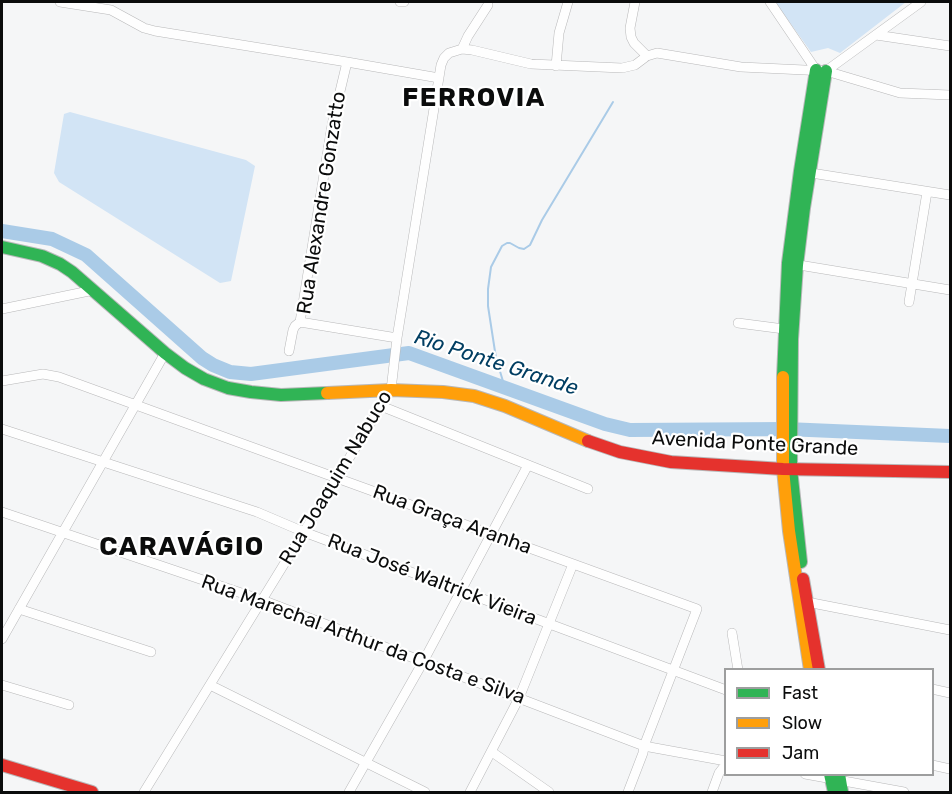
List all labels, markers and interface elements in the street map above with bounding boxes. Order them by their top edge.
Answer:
district label: FERROVIA [402,82,546,114]
street label: Rua Alexandre Gonzatto [293,90,351,316]
water label: Rio Ponte Grande [411,325,581,401]
street label: Rua Joaquim Nabuco [274,386,398,570]
street label: Avenida Ponte Grande [651,427,859,461]
street label: Rua Graça Aranha [369,480,535,560]
street label: Rua José Waltrick Vieira [324,529,540,631]
district label: CARAVÁGIO [99,531,265,563]
street label: Rua Marechal Arthur da Costa e Silva [198,570,528,710]
legend [724,668,934,776]
text: Fast [782,682,818,704]
text: Slow [782,712,822,734]
text: Jam [782,742,819,764]

